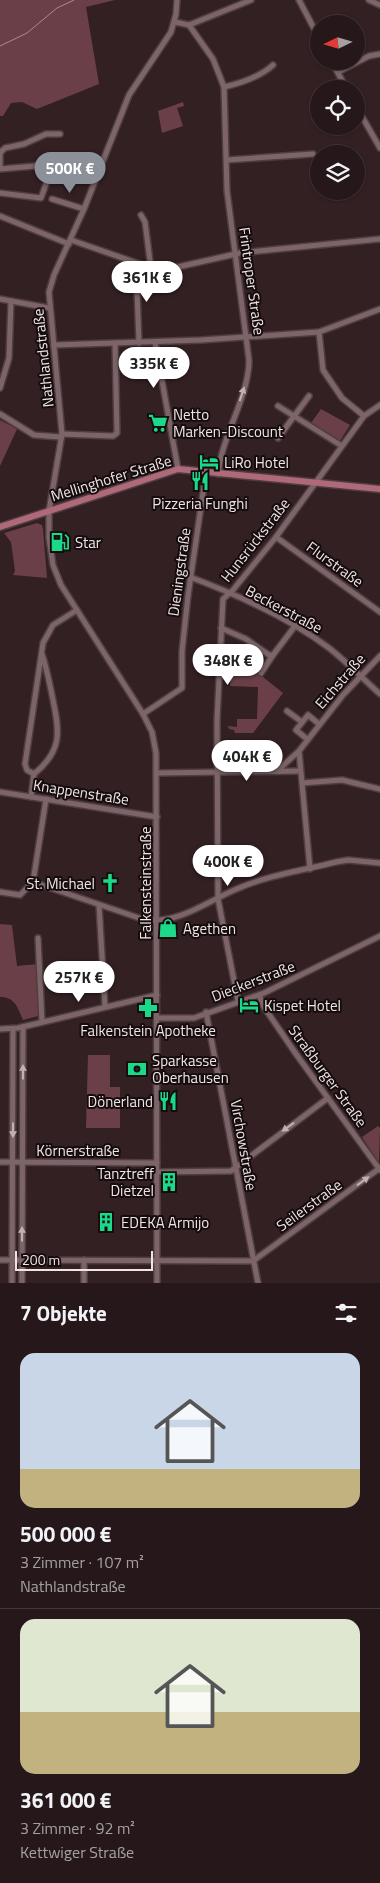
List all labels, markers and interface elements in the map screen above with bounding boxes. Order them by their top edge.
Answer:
north arrow [310,15,365,70]
map controls [310,15,365,200]
button: locate [310,80,365,135]
button: layers [310,145,365,200]
pin: 500K € [29,152,111,194]
text: 500K € [46,156,94,180]
street label: Frintroper Straße [233,226,271,336]
pin: 361K € [106,260,188,303]
text: 361K € [123,265,171,289]
street label: Nathlandstraße [26,308,60,408]
pin: 335K € [113,346,195,389]
text: 335K € [130,351,178,375]
one-way arrow [238,386,246,401]
place label: Netto Marken-Discount [173,403,284,443]
supermarket icon: Netto Marken-Discount [147,412,169,434]
street label: Mellinghofer Straße [48,449,174,507]
hotel icon: LiRo Hotel [198,451,220,473]
place label: LiRo Hotel [224,451,289,474]
restaurant icon: Pizzeria Funghi [189,470,211,492]
place label: Pizzeria Funghi [152,492,248,515]
street label: Hunsrückstraße [215,493,295,587]
street label: Dieningstraße [161,526,197,618]
fuel station icon: Star [49,531,71,553]
place label: Star [75,531,101,554]
street label: Flurstraße [302,535,368,593]
street label: Beckerstraße [241,579,327,639]
pin: 348K € [187,644,269,686]
text: 348K € [204,648,252,672]
street label: Eichstraße [309,648,371,714]
pin: 404K € [206,740,288,782]
text: 404K € [223,744,271,768]
street label: Knappenstraße [31,773,131,811]
street label: Falkensteinstraße [134,826,157,940]
pin: 400K € [187,844,269,887]
text: 400K € [204,849,252,873]
place label: St. Michael [26,872,95,895]
church icon: St. Michael [99,872,121,894]
shop icon: Agethen [157,917,179,939]
place label: Agethen [183,917,236,940]
street label: Dieckerstraße [208,955,298,1007]
pin: 257K € [38,960,120,1003]
text: 257K € [55,965,103,989]
hotel icon: Kispet Hotel [238,994,260,1016]
place label: Kispet Hotel [264,994,341,1017]
pharmacy icon: Falkenstein Apotheke [137,997,159,1019]
place label: Falkenstein Apotheke [80,1019,216,1042]
street label: Straßburger Straße [283,1020,373,1132]
place label: Sparkasse Oberhausen [152,1049,229,1089]
bank icon: Sparkasse Oberhausen [126,1058,148,1080]
one-way arrow [19,1064,27,1080]
place label: Dönerland [88,1090,153,1113]
restaurant icon: Dönerland [157,1090,179,1112]
street label: Virchowstraße [225,1098,263,1192]
one-way arrow [9,1122,17,1138]
one-way arrow [281,1122,295,1132]
street label: Körnerstraße [36,1139,120,1162]
place label: Tanztreff Dietzel [97,1162,154,1202]
building icon: Tanztreff Dietzel [158,1171,180,1193]
street label: Seilerstraße [271,1173,347,1237]
one-way arrow [356,1175,369,1186]
building icon: EDEKA Armijo [95,1211,117,1233]
place label: EDEKA Armijo [121,1211,209,1234]
one-way arrow [18,1226,26,1242]
scale bar [15,1248,152,1271]
text: 200 m [22,1249,60,1270]
text: 7 Objekte [20,1297,107,1329]
icon: filters [332,1299,360,1327]
icon: home [145,1386,235,1476]
text: 500 000 € [20,1518,112,1550]
text: 3 Zimmer · 107 m² [20,1550,144,1574]
text: Nathlandstraße [20,1574,126,1598]
icon: home [145,1651,235,1741]
text: 361 000 € [20,1784,112,1816]
text: 3 Zimmer · 92 m² [20,1816,135,1840]
text: Kettwiger Straße [20,1840,134,1864]

